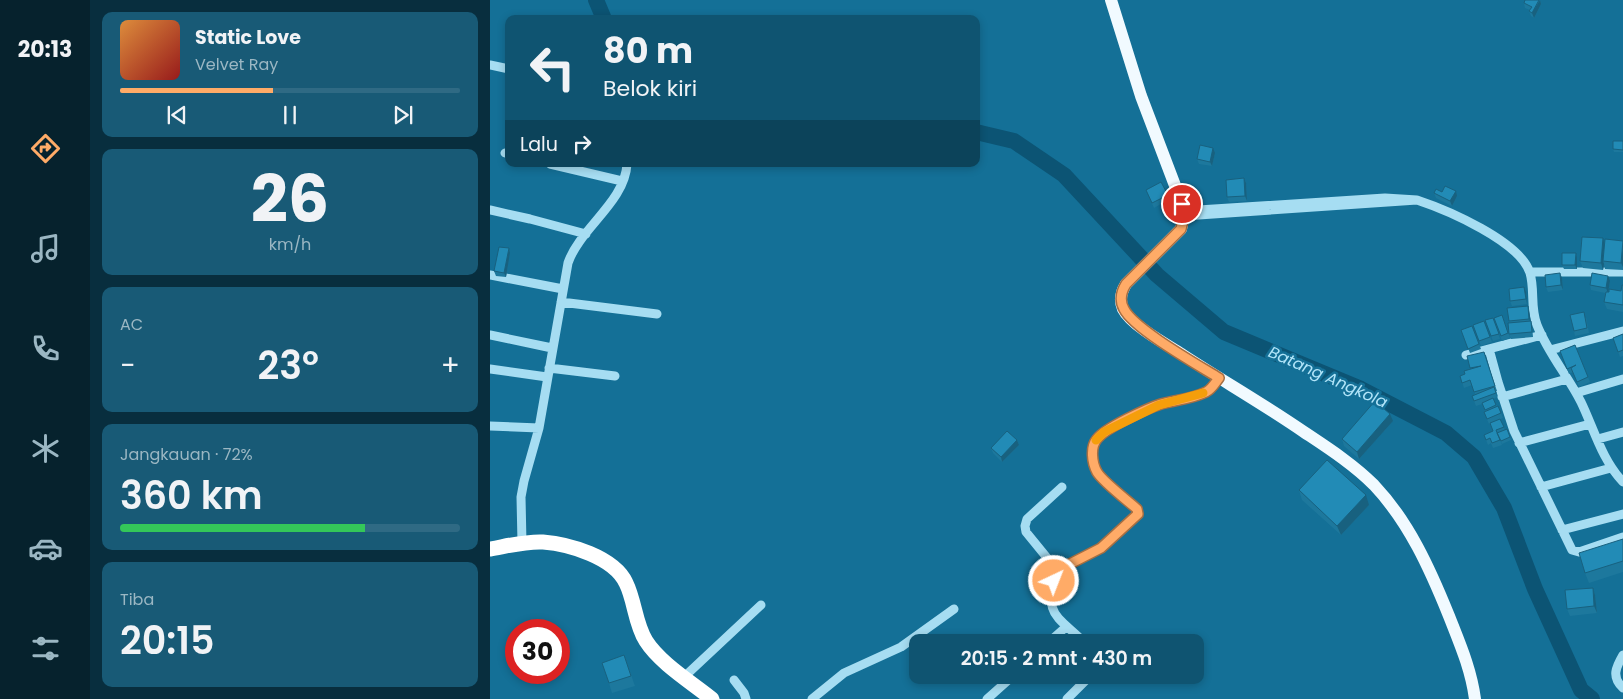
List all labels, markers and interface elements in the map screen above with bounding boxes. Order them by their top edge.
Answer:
text: Static Love [195,24,301,51]
text: 80 m [603,26,693,75]
text: 20:13 [18,34,72,65]
icon: left [520,35,585,100]
text: Velvet Ray [195,53,278,76]
text: Belok kiri [603,73,697,104]
icon: previous [163,101,191,129]
icon: pause [276,101,304,129]
icon: next [389,101,417,129]
icon: right [568,130,596,158]
icon: directions [28,131,63,166]
text: Lalu [520,131,558,158]
text: 26 [251,154,329,245]
pin [1161,183,1203,225]
icon: arrive [1168,190,1196,218]
icon: music [28,231,63,266]
text: km/h [269,233,311,256]
text: AC [120,313,143,336]
icon: phone [28,331,63,366]
text: 23° [257,339,319,392]
water label: Batang Angkola [1265,340,1391,414]
text: − [120,346,135,385]
text: + [441,346,460,385]
icon: climate [28,431,63,466]
text: Jangkauan · 72% [120,443,253,466]
text: 360 km [120,469,263,522]
icon: car [28,531,63,566]
position arrow [1027,554,1079,606]
text: Tiba [120,588,154,611]
text: 20:15 [120,614,215,667]
speed limit sign: 30 [505,619,570,684]
icon: filters [28,631,63,666]
text: 20:15 · 2 mnt · 430 m [961,645,1152,672]

